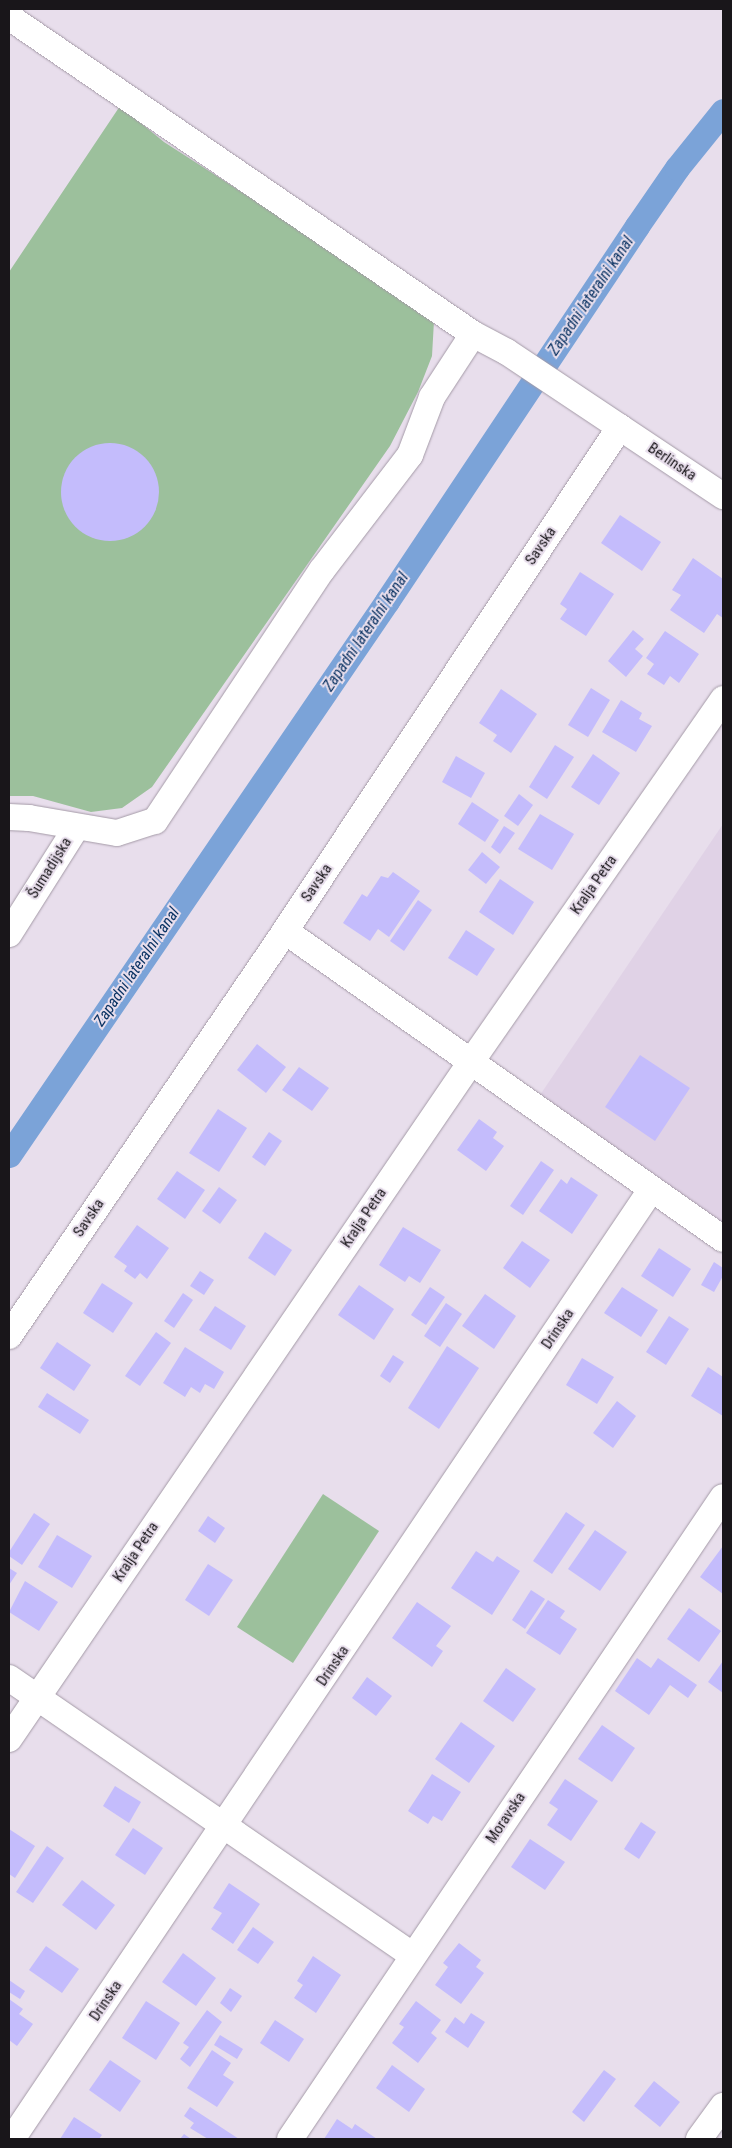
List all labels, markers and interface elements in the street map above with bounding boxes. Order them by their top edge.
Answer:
water label: Zapadni lateralni kanal [544,233,638,359]
street label: Berlinska [644,439,700,485]
street label: Savska [522,524,560,568]
water label: Zapadni lateralni kanal [319,569,413,695]
street label: Šumadijska [24,834,76,902]
street label: Kralja Petra [567,852,621,918]
street label: Savska [298,861,336,905]
water label: Zapadni lateralni kanal [90,904,184,1030]
street label: Kralja Petra [337,1185,391,1251]
street label: Savska [70,1196,108,1240]
street label: Drinska [538,1305,578,1353]
street label: Kralja Petra [109,1519,163,1585]
street label: Drinska [313,1642,353,1690]
street label: Moravska [482,1789,530,1847]
street label: Drinska [86,1977,126,2025]

